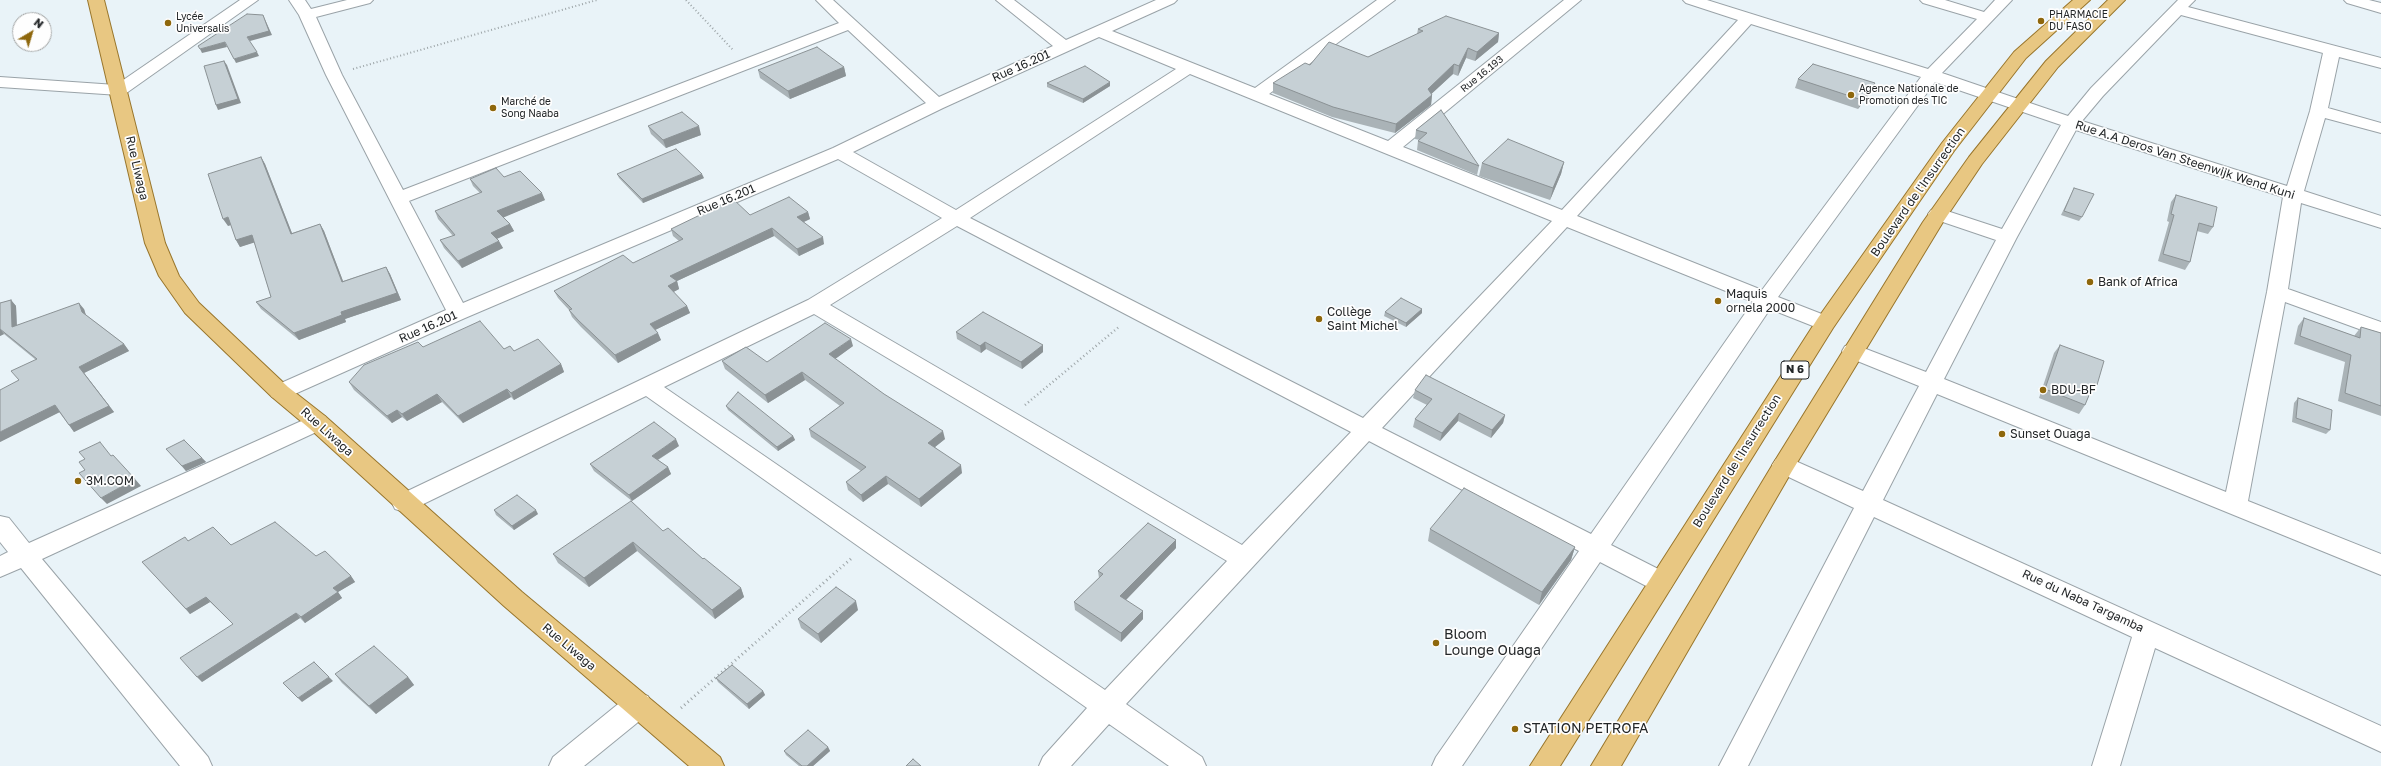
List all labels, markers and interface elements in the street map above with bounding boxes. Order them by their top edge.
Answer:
place label: PHARMACIE DU FASO [2049,9,2108,32]
place label: Lycée Universalis [176,11,229,34]
north arrow [12,12,52,52]
text: N [32,15,46,31]
marker: PHARMACIE DU FASO [2036,16,2046,26]
marker: Lycée Universalis [163,18,173,28]
street label: Rue 16.201 [990,47,1052,85]
street label: Rue 16.193 [1458,53,1506,95]
place label: Agence Nationale de Promotion des TIC [1859,83,1958,106]
marker: Agence Nationale de Promotion des TIC [1846,90,1856,100]
place label: Marché de Song Naaba [501,96,559,120]
marker: Marché de Song Naaba [488,103,498,113]
street label: Rue A.A Deros Van Steenwijk Wend Kuni [2073,118,2297,202]
street label: Boulevard de l'Insurrection [1868,125,1968,259]
street label: Rue Liwaga [123,134,151,202]
street label: Rue 16.201 [695,181,757,219]
place label: Bank of Africa [2098,275,2178,289]
marker: Bank of Africa [2085,277,2095,287]
place label: Maquis ornela 2000 [1726,287,1795,315]
marker: Maquis ornela 2000 [1713,296,1723,306]
place label: Collège Saint Michel [1327,305,1398,333]
street label: Rue 16.201 [397,308,459,346]
marker: Collège Saint Michel [1314,314,1324,324]
road number: N 6 [1781,361,1809,379]
place label: BDU-BF [2051,383,2096,397]
marker: BDU-BF [2038,385,2048,395]
street label: Boulevard de l'Insurrection [1690,392,1784,530]
street label: Rue Liwaga [298,405,356,459]
place label: Sunset Ouaga [2010,427,2091,441]
marker: Sunset Ouaga [1997,429,2007,439]
place label: 3M.COM [86,474,134,488]
marker: 3M.COM [73,476,83,486]
street label: Rue du Naba Targamba [2020,566,2146,636]
street label: Rue Liwaga [539,620,599,674]
place label: Bloom Lounge Ouaga [1444,627,1541,660]
marker: Bloom Lounge Ouaga [1431,638,1441,648]
place label: STATION PETROFA [1523,721,1648,737]
marker: STATION PETROFA [1510,724,1520,734]

